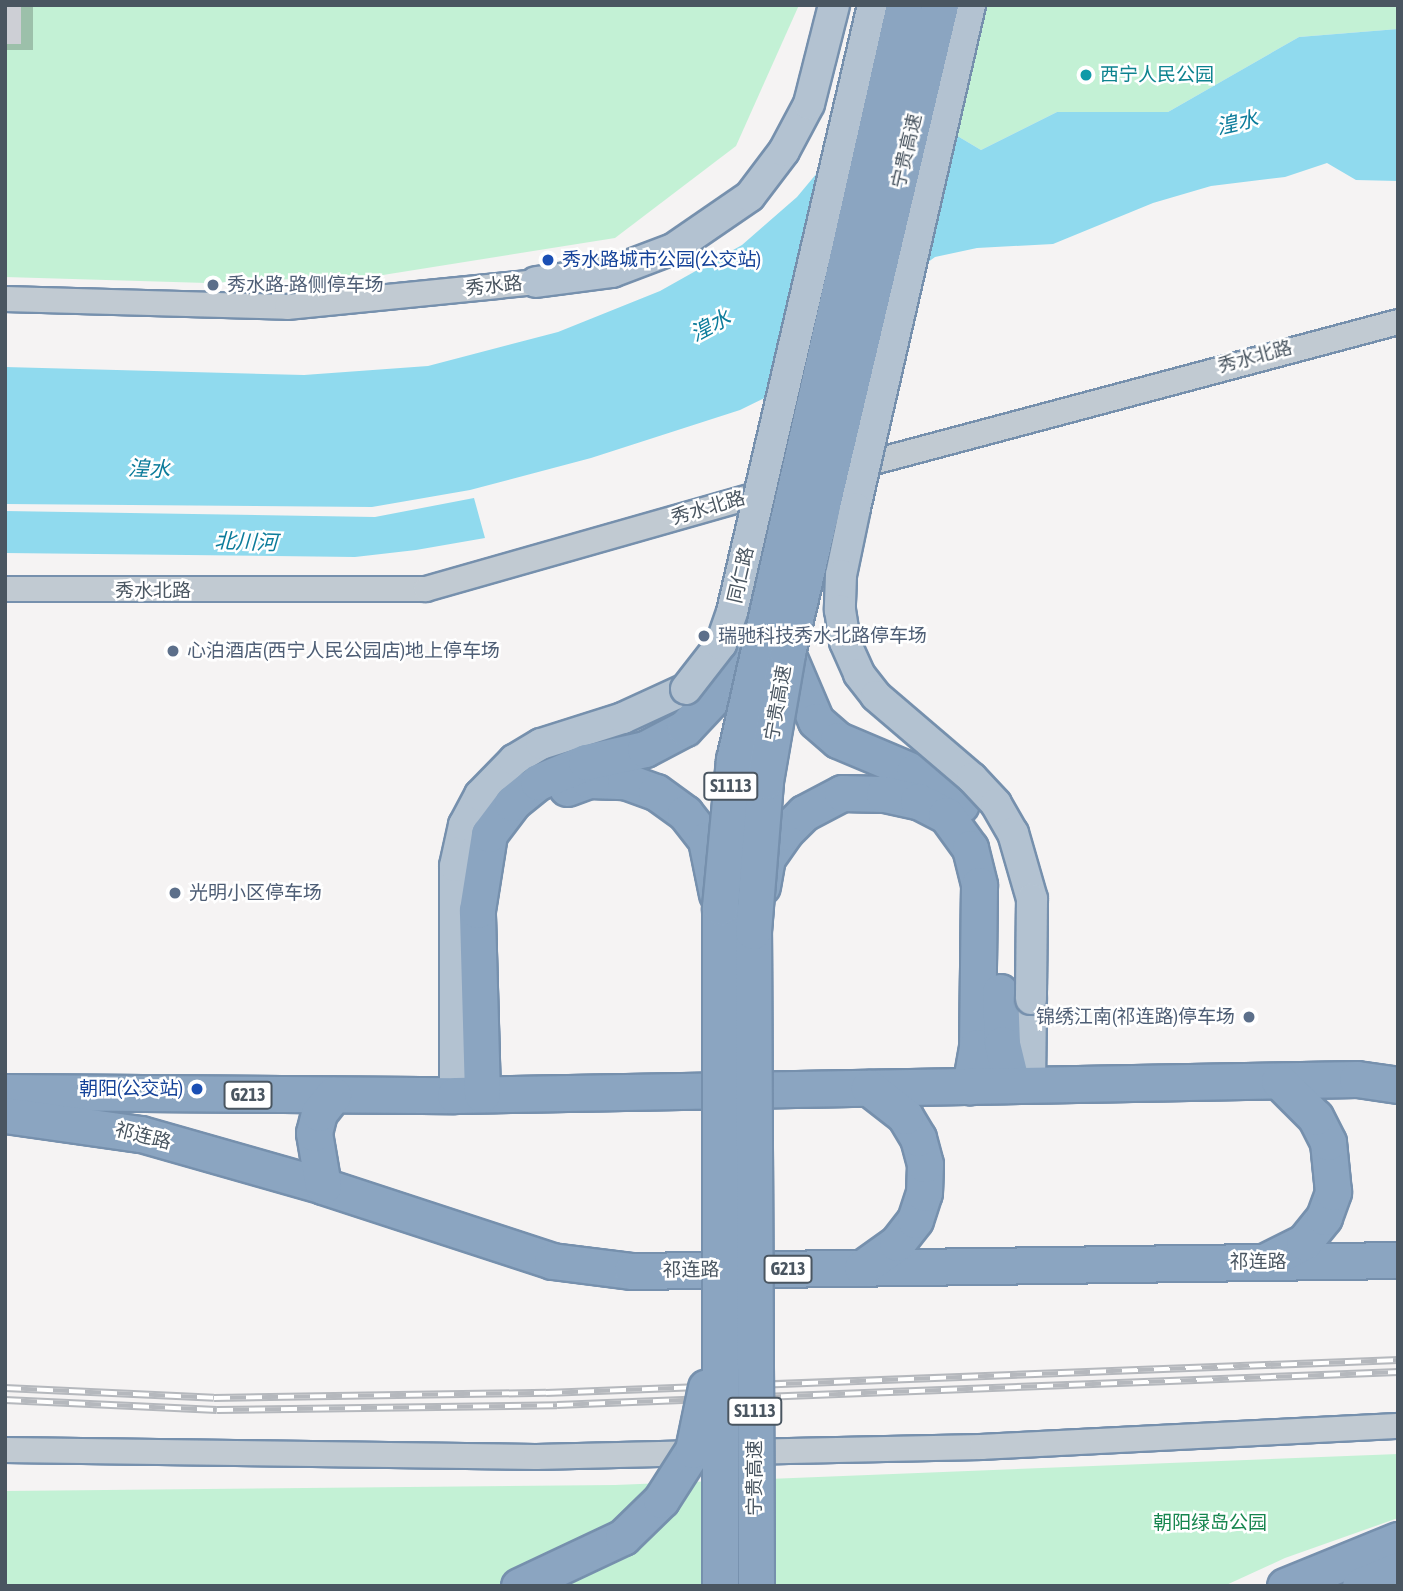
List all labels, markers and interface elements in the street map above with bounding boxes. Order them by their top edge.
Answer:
place label: 西宁人民公园 [1100,64,1214,86]
marker: 西宁人民公园 [1078,67,1094,83]
water label: 湟水 [1214,105,1260,139]
street label: 宁贵高速 [887,111,927,191]
place label: 秀水路城市公园(公交站) [562,249,761,271]
marker: 秀水路城市公园(公交站) [540,252,556,268]
street label: 秀水路 [464,272,524,300]
place label: 秀水路-路侧停车场 [227,274,384,296]
marker: 秀水路-路侧停车场 [205,277,221,293]
water label: 湟水 [686,304,734,346]
street label: 秀水北路 [1215,336,1295,378]
water label: 湟水 [128,455,170,481]
street label: 秀水北路 [668,487,748,529]
water label: 北川河 [214,527,278,555]
street label: 同仁路 [723,545,759,605]
street label: 秀水北路 [115,580,191,602]
place label: 瑞驰科技秀水北路停车场 [718,625,927,647]
marker: 瑞驰科技秀水北路停车场 [696,628,712,644]
place label: 心泊酒店(西宁人民公园店)地上停车场 [187,640,500,662]
marker: 心泊酒店(西宁人民公园店)地上停车场 [165,643,181,659]
street label: 宁贵高速 [760,664,796,742]
road number: S1113 [703,772,759,800]
place label: 光明小区停车场 [189,882,322,904]
marker: 光明小区停车场 [167,885,183,901]
place label: 锦绣江南(祁连路)停车场 [1036,1006,1235,1028]
marker: 锦绣江南(祁连路)停车场 [1241,1009,1257,1025]
place label: 朝阳(公交站) [79,1078,183,1100]
road number: G213 [224,1080,272,1110]
marker: 朝阳(公交站) [189,1081,205,1097]
street label: 祁连路 [113,1118,173,1154]
street label: 祁连路 [1230,1251,1286,1273]
road number: G213 [764,1254,812,1284]
street label: 祁连路 [662,1258,720,1282]
road number: S1113 [727,1396,783,1426]
street label: 宁贵高速 [744,1440,766,1516]
park label: 朝阳绿岛公园 [1153,1512,1267,1534]

